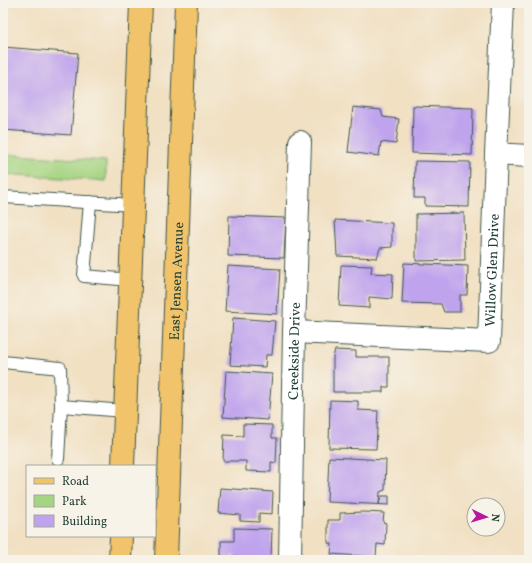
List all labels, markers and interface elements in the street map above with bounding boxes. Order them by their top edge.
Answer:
street label: Willow Glen Drive [482,213,505,327]
street label: East Jensen Avenue [166,221,189,341]
street label: Creekside Drive [285,302,306,400]
legend [26,465,156,537]
text: Road [62,474,89,490]
text: Park [62,494,87,510]
north arrow [466,497,506,537]
text: N [487,513,502,522]
text: Building [62,514,107,530]

